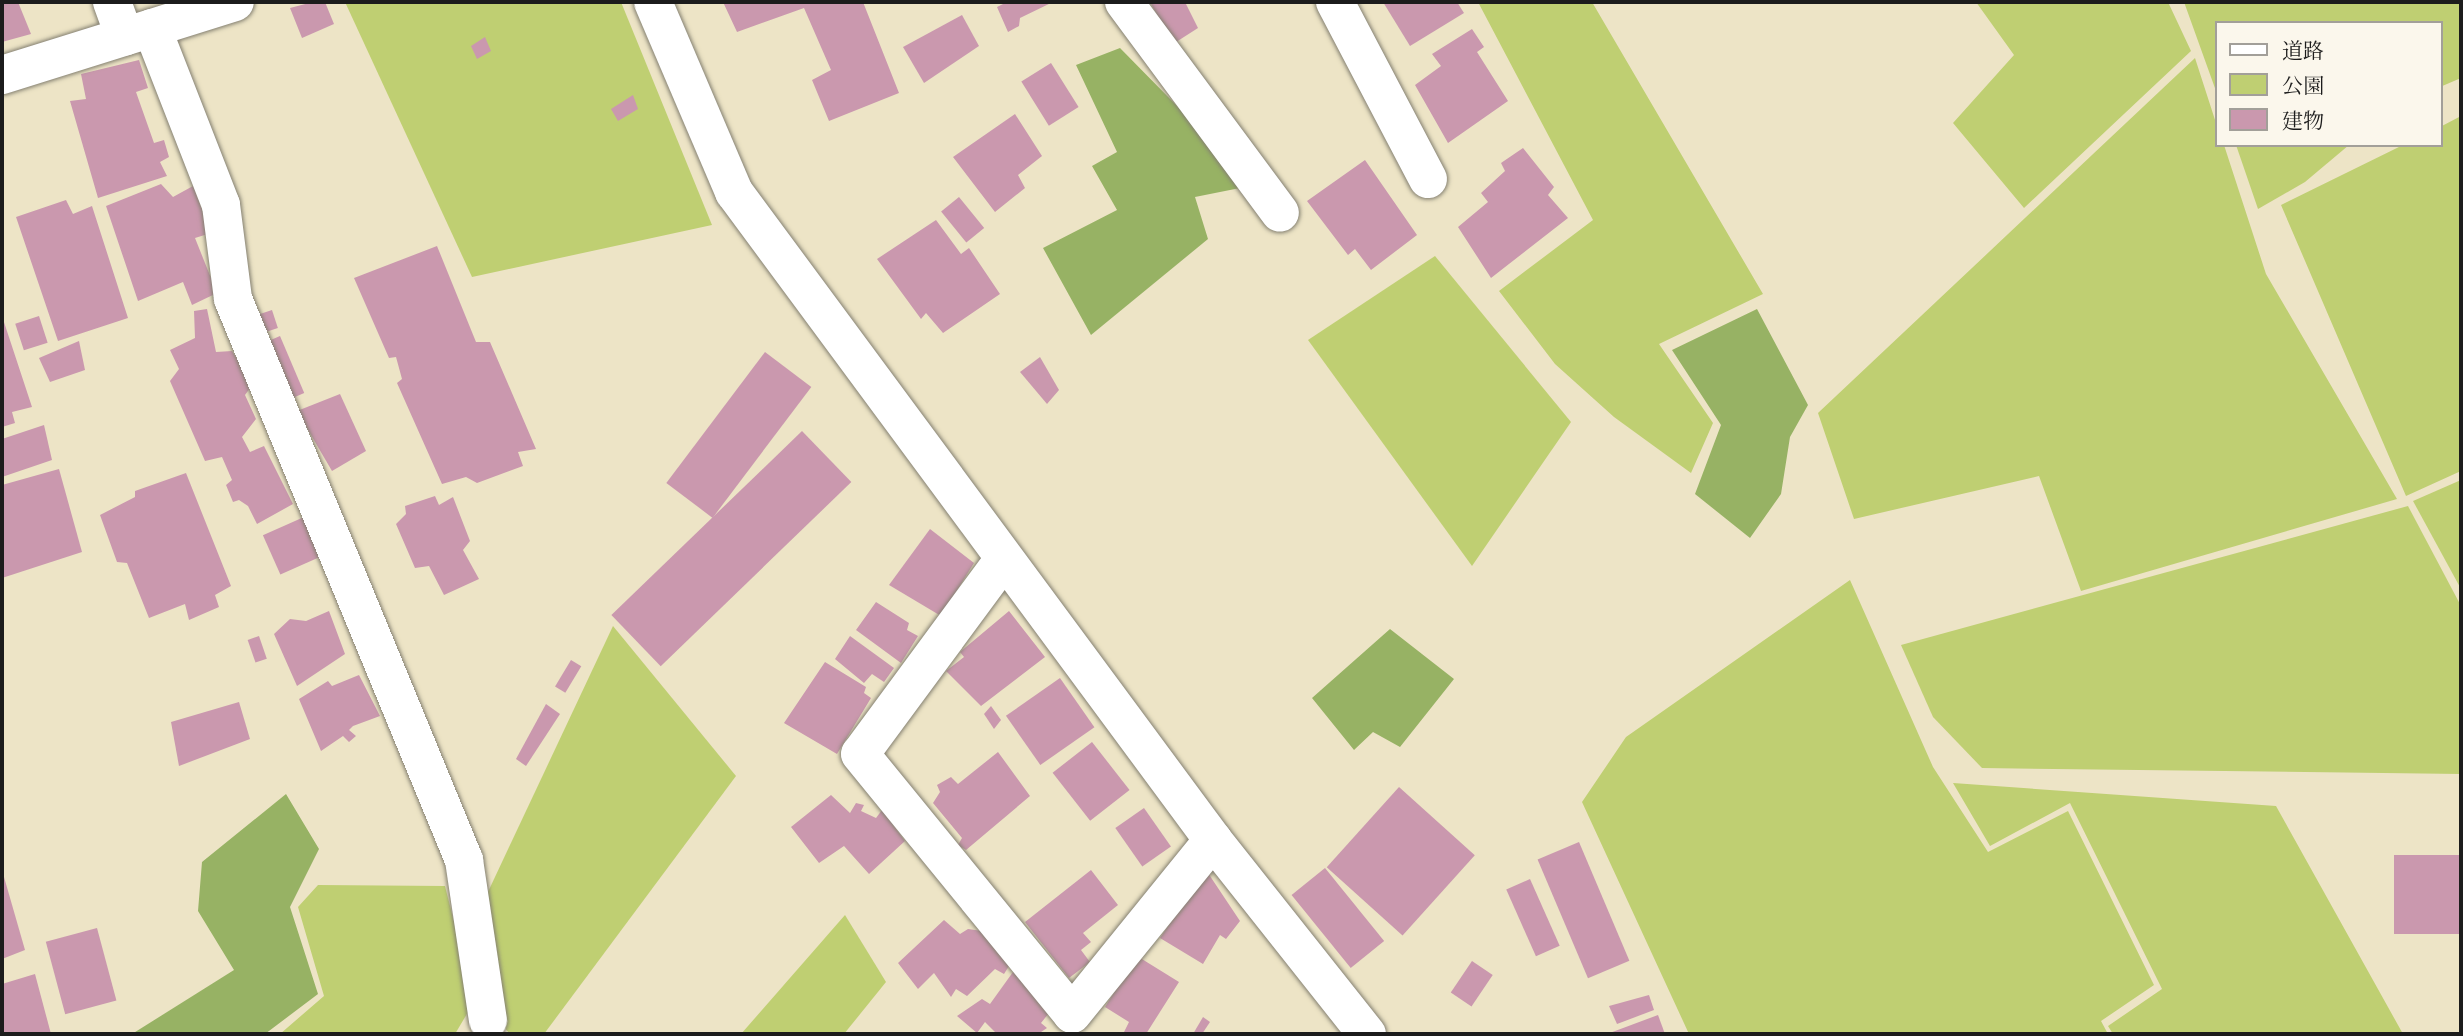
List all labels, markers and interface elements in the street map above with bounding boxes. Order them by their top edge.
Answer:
legend [2214,21,2442,147]
text: 道路 [2282,38,2324,65]
text: 公園 [2282,73,2324,100]
text: 建物 [2282,108,2324,135]

